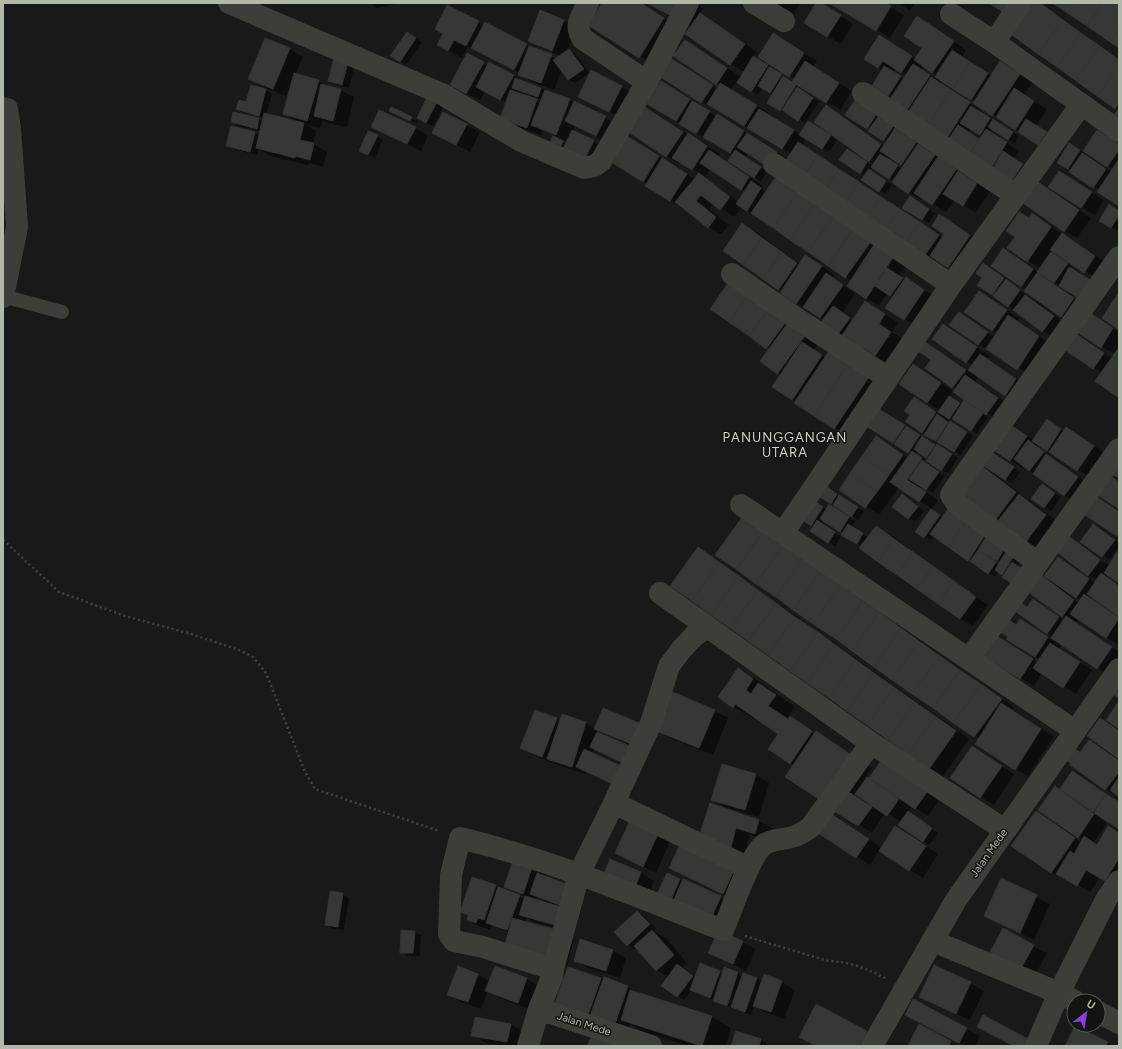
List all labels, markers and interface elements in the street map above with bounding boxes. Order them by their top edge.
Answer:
district label: PANUNGGANGAN UTARA [723,430,847,460]
street label: Jalan Mede [968,826,1010,880]
north arrow [1066,993,1106,1033]
text: U [1084,997,1098,1013]
street label: Jalan Mede [555,1009,613,1039]

